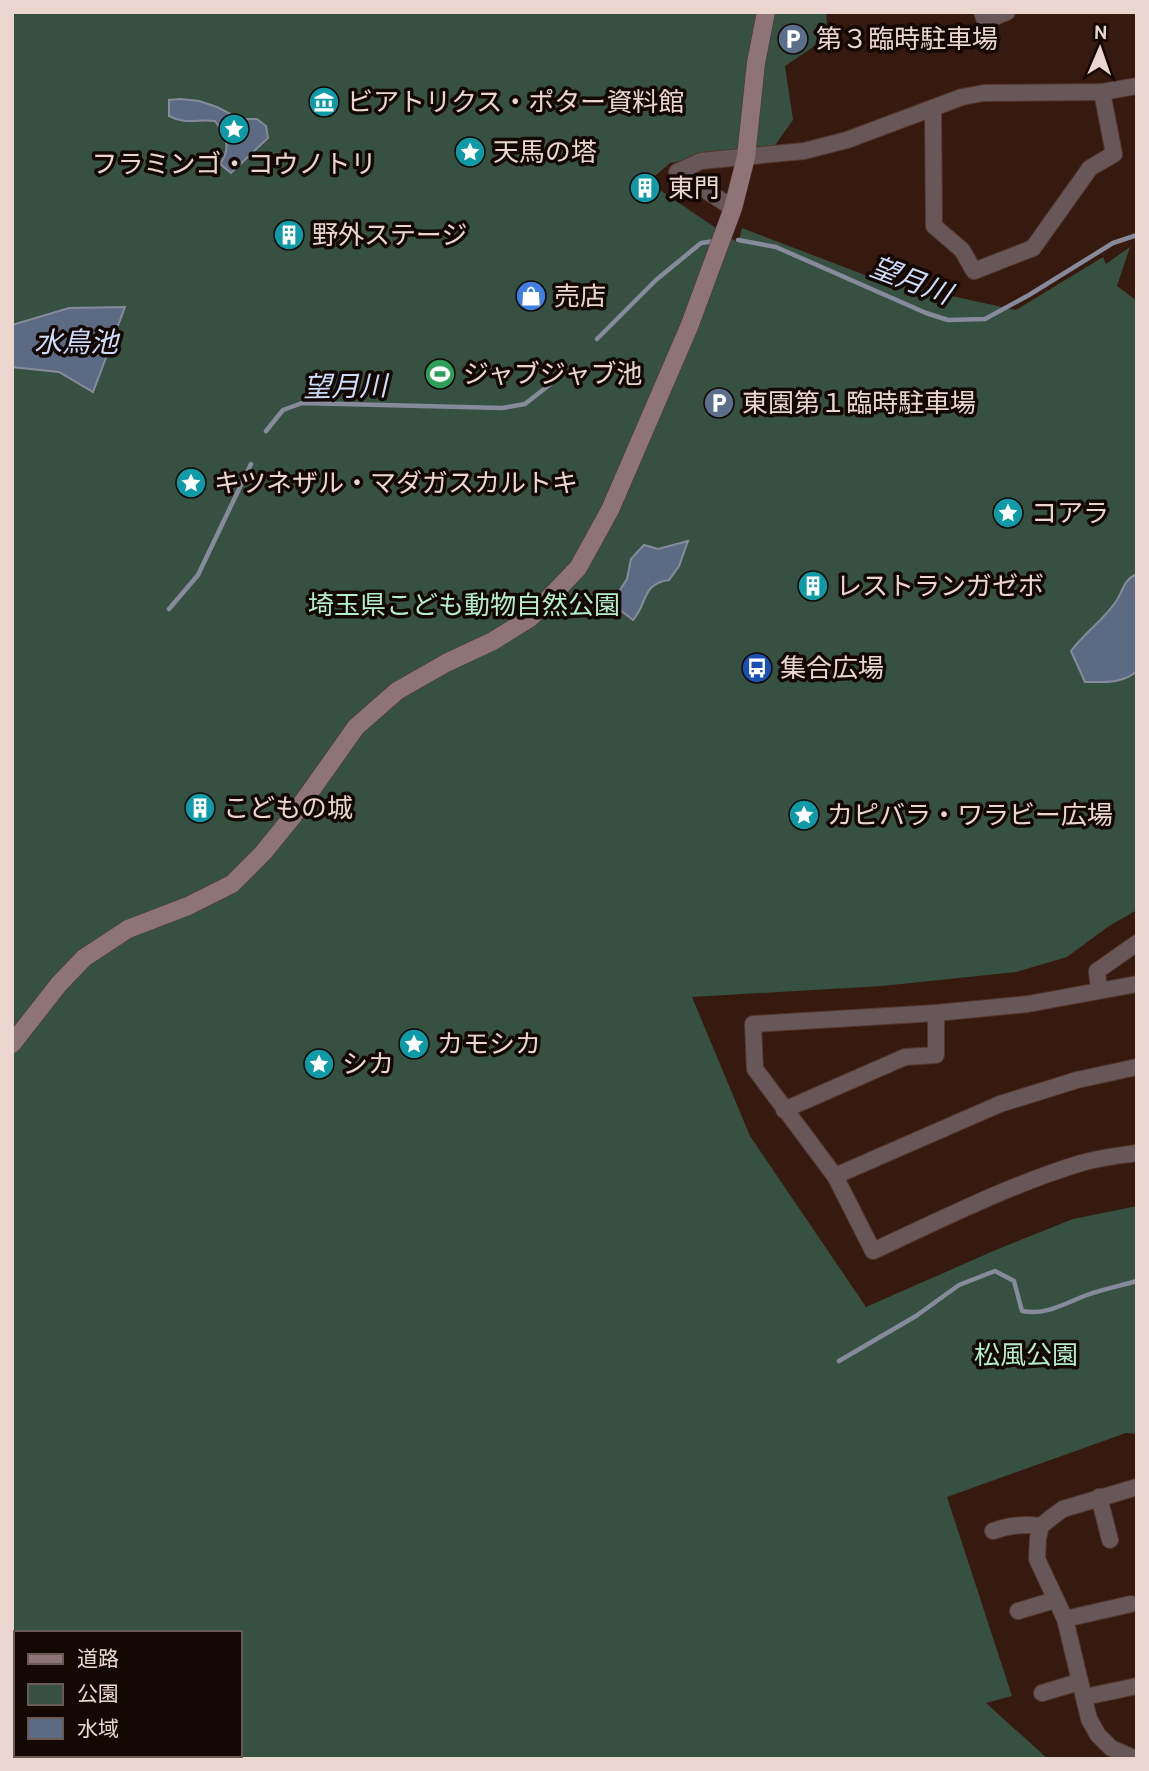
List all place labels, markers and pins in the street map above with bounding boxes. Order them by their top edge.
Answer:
parking icon: 第３臨時駐車場 [776,22,810,56]
place label: 第３臨時駐車場 [816,23,998,55]
museum icon: ビアトリクス・ポター資料館 [307,85,341,119]
place label: ビアトリクス・ポター資料館 [347,86,684,118]
place icon: フラミンゴ・コウノトリ [217,112,251,146]
place icon: 天馬の塔 [453,135,487,169]
place label: 天馬の塔 [493,136,597,168]
place label: フラミンゴ・コウノトリ [92,148,376,180]
building icon: 東門 [628,171,662,205]
place label: 東門 [668,172,720,204]
building icon: 野外ステージ [272,218,306,252]
place label: 野外ステージ [312,219,467,251]
shop icon: 売店 [514,279,548,313]
place label: 売店 [554,280,606,312]
sports icon: ジャブジャブ池 [423,357,457,391]
place label: ジャブジャブ池 [463,358,642,390]
parking icon: 東園第１臨時駐車場 [702,386,736,420]
place label: 東園第１臨時駐車場 [742,387,976,419]
place icon: キツネザル・マダガスカルトキ [174,466,208,500]
place label: キツネザル・マダガスカルトキ [214,467,578,499]
place icon: コアラ [991,496,1025,530]
place label: コアラ [1031,497,1109,529]
building icon: レストランガゼボ [796,569,830,603]
place label: レストランガゼボ [836,570,1044,602]
bus stop icon: 集合広場 [740,651,774,685]
place label: 集合広場 [780,652,884,684]
building icon: こどもの城 [183,791,217,825]
place label: こどもの城 [223,792,353,824]
place icon: カピバラ・ワラビー広場 [787,798,821,832]
place label: カピバラ・ワラビー広場 [827,799,1113,831]
place icon: カモシカ [397,1027,431,1061]
place label: カモシカ [437,1028,541,1060]
place icon: シカ [302,1047,336,1081]
place label: シカ [342,1048,394,1080]

